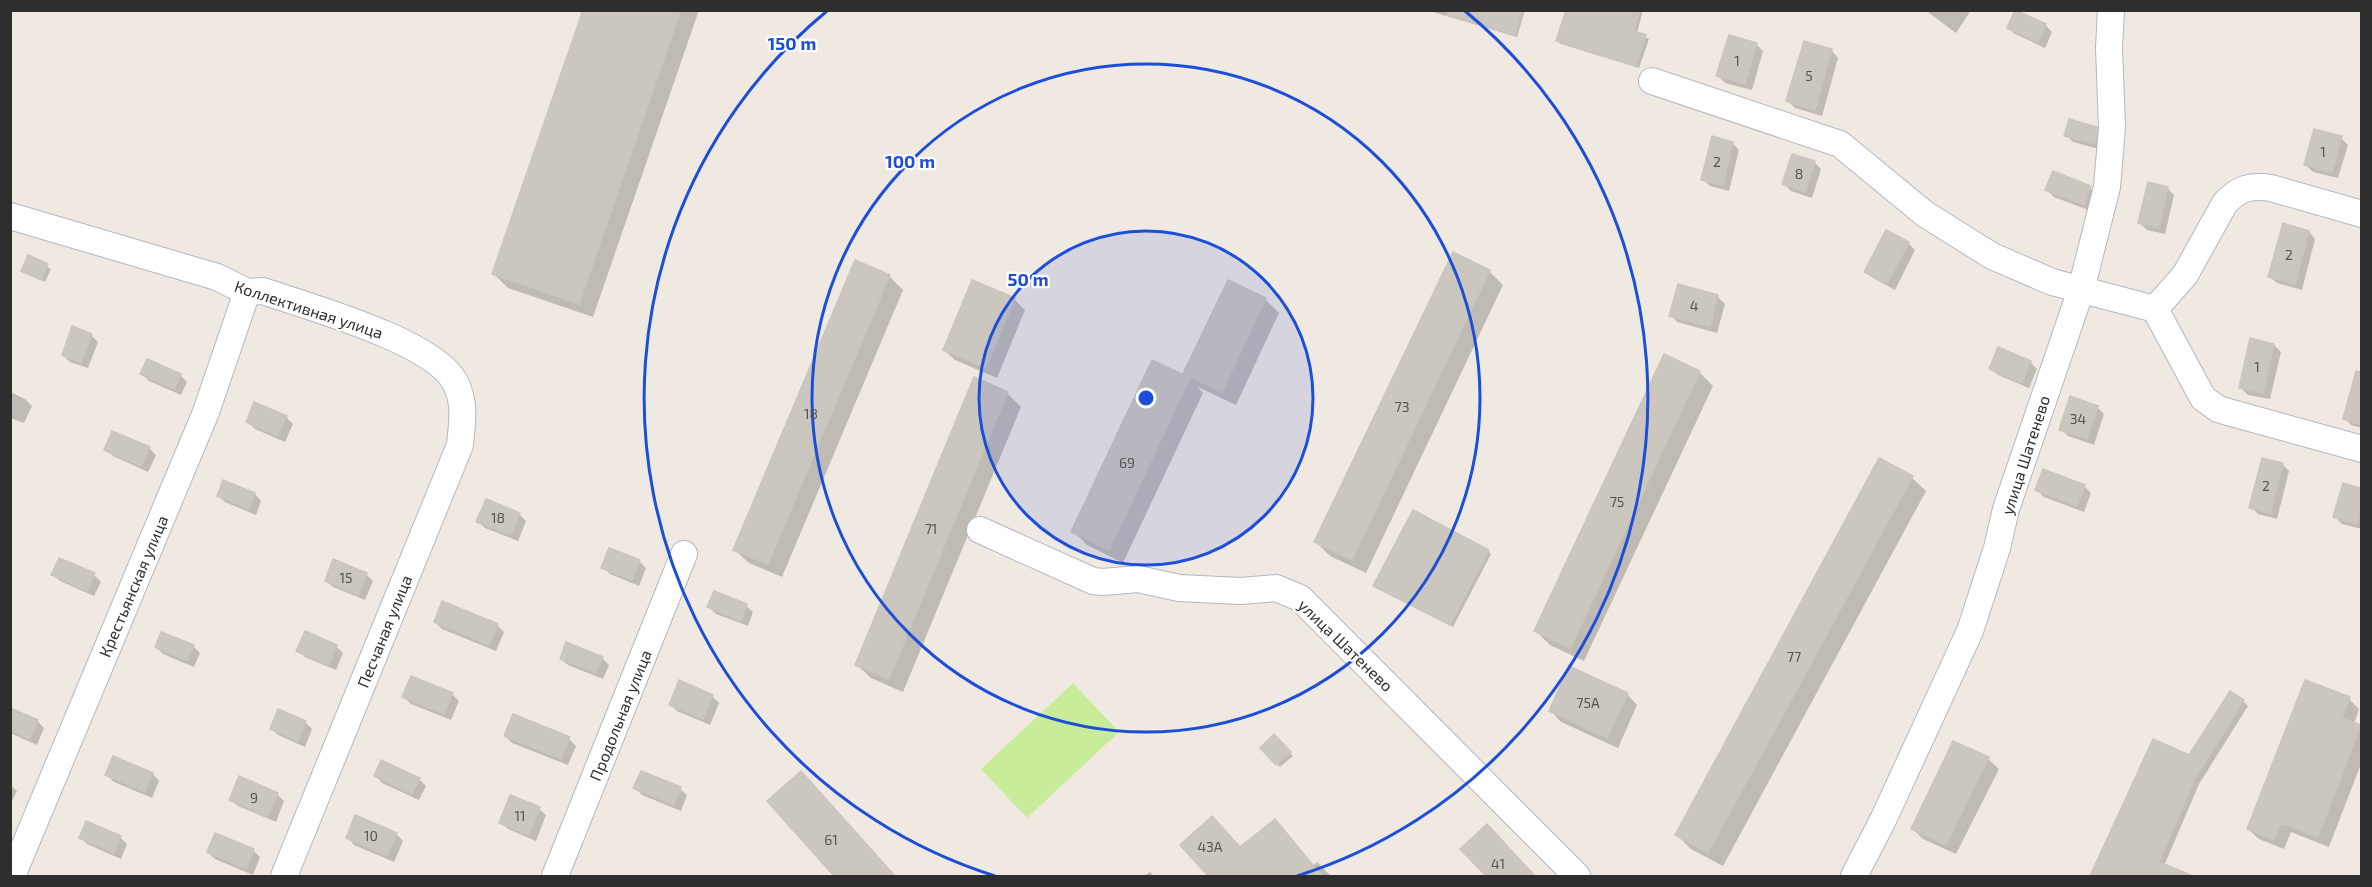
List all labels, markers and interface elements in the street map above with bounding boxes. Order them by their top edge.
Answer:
text: 150 m [768,32,816,54]
house number: 1 [1734,52,1740,69]
house number: 5 [1805,67,1813,84]
house number: 1 [2320,143,2326,160]
text: 100 m [885,150,935,172]
house number: 2 [1713,153,1721,170]
house number: 8 [1795,165,1803,182]
house number: 2 [2285,246,2293,263]
text: 50 m [1007,268,1049,290]
street label: Коллективная улица [232,276,386,343]
house number: 4 [1690,297,1698,314]
house number: 1 [2254,358,2260,375]
centre of rings [1136,388,1156,408]
street label: улица Шатенево [1997,393,2054,517]
house number: 73 [1395,398,1409,415]
house number: 18 [804,405,818,422]
house number: 34 [2070,410,2086,427]
house number: 69 [1119,454,1135,471]
house number: 2 [2262,477,2270,494]
house number: 75 [1610,493,1624,510]
house number: 18 [491,509,505,526]
street label: Крестьянская улица [95,512,172,660]
house number: 71 [925,520,937,537]
house number: 15 [339,569,353,586]
street label: Песчаная улица [353,572,416,690]
street label: улица Шатенево [1294,595,1397,696]
street label: Продольная улица [585,647,656,784]
house number: 77 [1787,648,1801,665]
house number: 75А [1576,694,1600,711]
house number: 9 [250,789,258,806]
house number: 11 [514,807,526,824]
house number: 10 [364,827,378,844]
house number: 61 [824,831,838,848]
house number: 43А [1197,838,1223,855]
house number: 41 [1491,855,1505,872]

